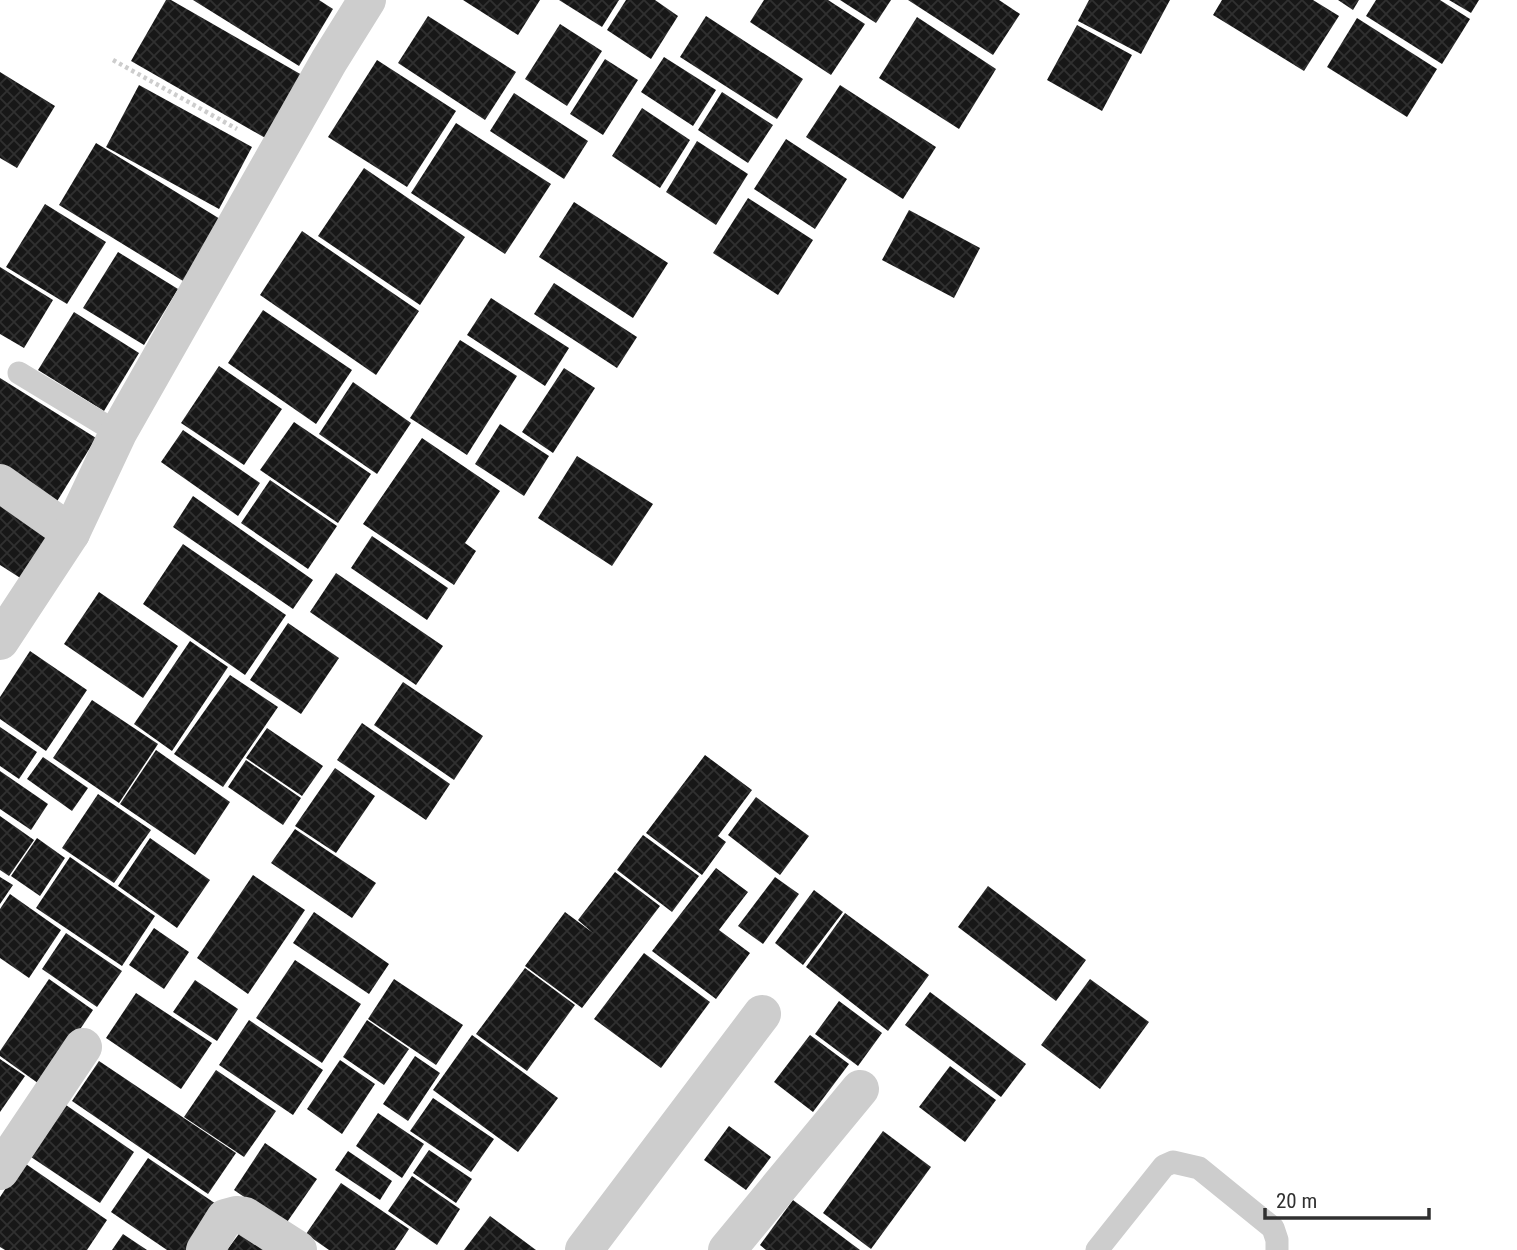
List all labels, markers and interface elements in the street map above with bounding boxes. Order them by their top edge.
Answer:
scale bar [1265,1176,1430,1220]
text: 20 m [1276,1189,1317,1213]

